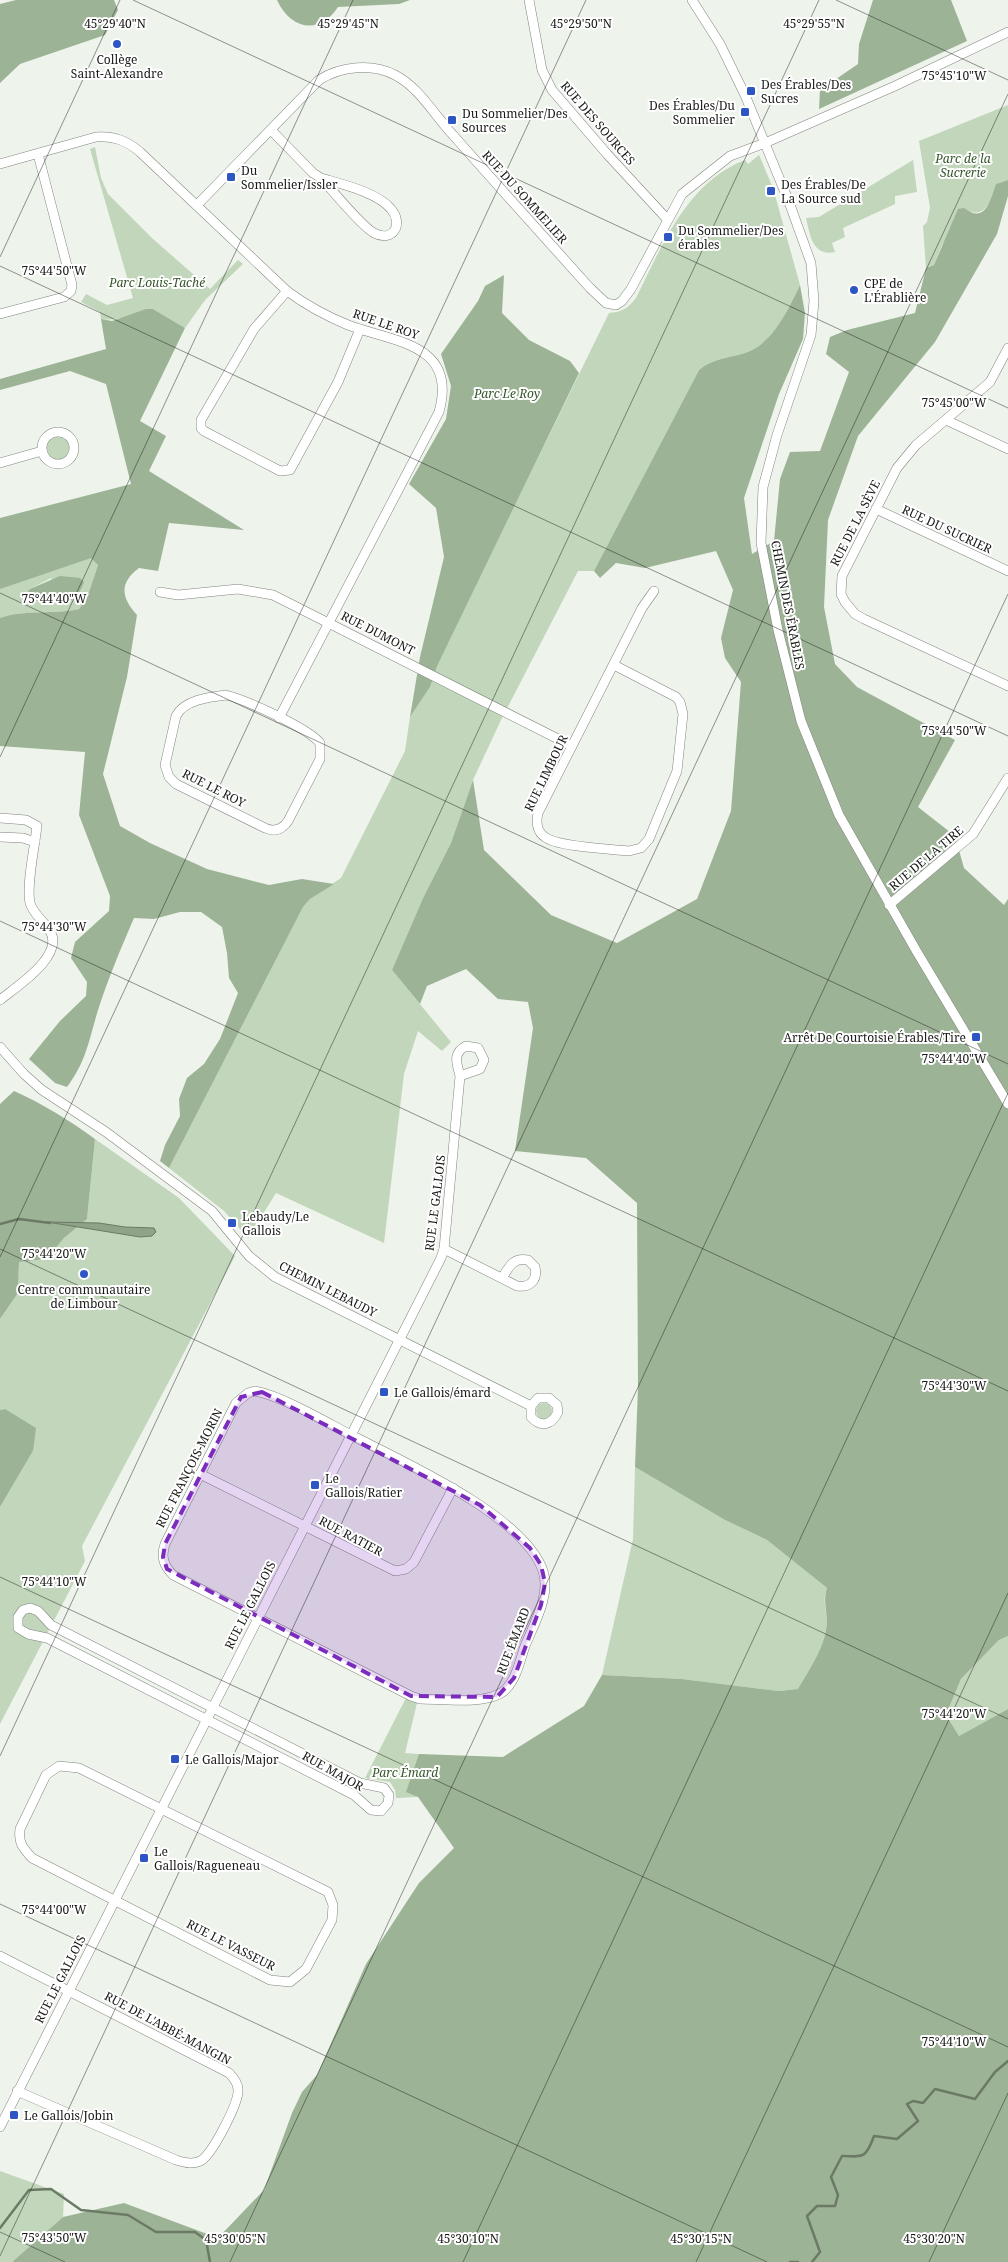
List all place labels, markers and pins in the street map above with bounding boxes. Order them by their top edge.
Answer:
marker: Collège Saint-Alexandre [111,38,123,50]
place label: Collège Saint-Alexandre [71,51,163,82]
place label: Des Érables/Des Sucres [761,76,851,107]
marker: Des Érables/Des Sucres [745,85,757,97]
place label: Des Érables/Du Sommelier [649,97,735,128]
place label: Du Sommelier/Des Sources [462,105,568,136]
marker: Des Érables/Du Sommelier [739,106,751,118]
marker: Du Sommelier/Des Sources [446,114,458,126]
place label: Du Sommelier/Issler [241,162,338,193]
marker: Du Sommelier/Issler [225,171,237,183]
place label: Des Érables/De La Source sud [781,176,866,207]
marker: Des Érables/De La Source sud [765,185,777,197]
place label: Du Sommelier/Des érables [678,222,784,253]
marker: Du Sommelier/Des érables [662,231,674,243]
place label: CPE de L'Érablière [864,275,926,306]
marker: CPE de L'Érablière [848,284,860,296]
place label: Arrêt De Courtoisie Érables/Tire [784,1029,966,1046]
marker: Arrêt De Courtoisie Érables/Tire [970,1031,982,1043]
place label: Lebaudy/Le Gallois [242,1208,309,1239]
marker: Lebaudy/Le Gallois [226,1217,238,1229]
marker: Centre communautaire de Limbour [78,1268,90,1280]
place label: Centre communautaire de Limbour [17,1281,151,1312]
place label: Le Gallois/émard [394,1384,492,1401]
marker: Le Gallois/émard [378,1386,390,1398]
place label: Le Gallois/Ratier [325,1470,403,1501]
marker: Le Gallois/Ratier [309,1479,321,1491]
place label: Le Gallois/Major [185,1751,279,1768]
marker: Le Gallois/Major [169,1753,181,1765]
place label: Le Gallois/Ragueneau [154,1843,260,1874]
marker: Le Gallois/Ragueneau [138,1852,150,1864]
place label: Le Gallois/Jobin [24,2107,114,2124]
marker: Le Gallois/Jobin [8,2109,20,2121]

